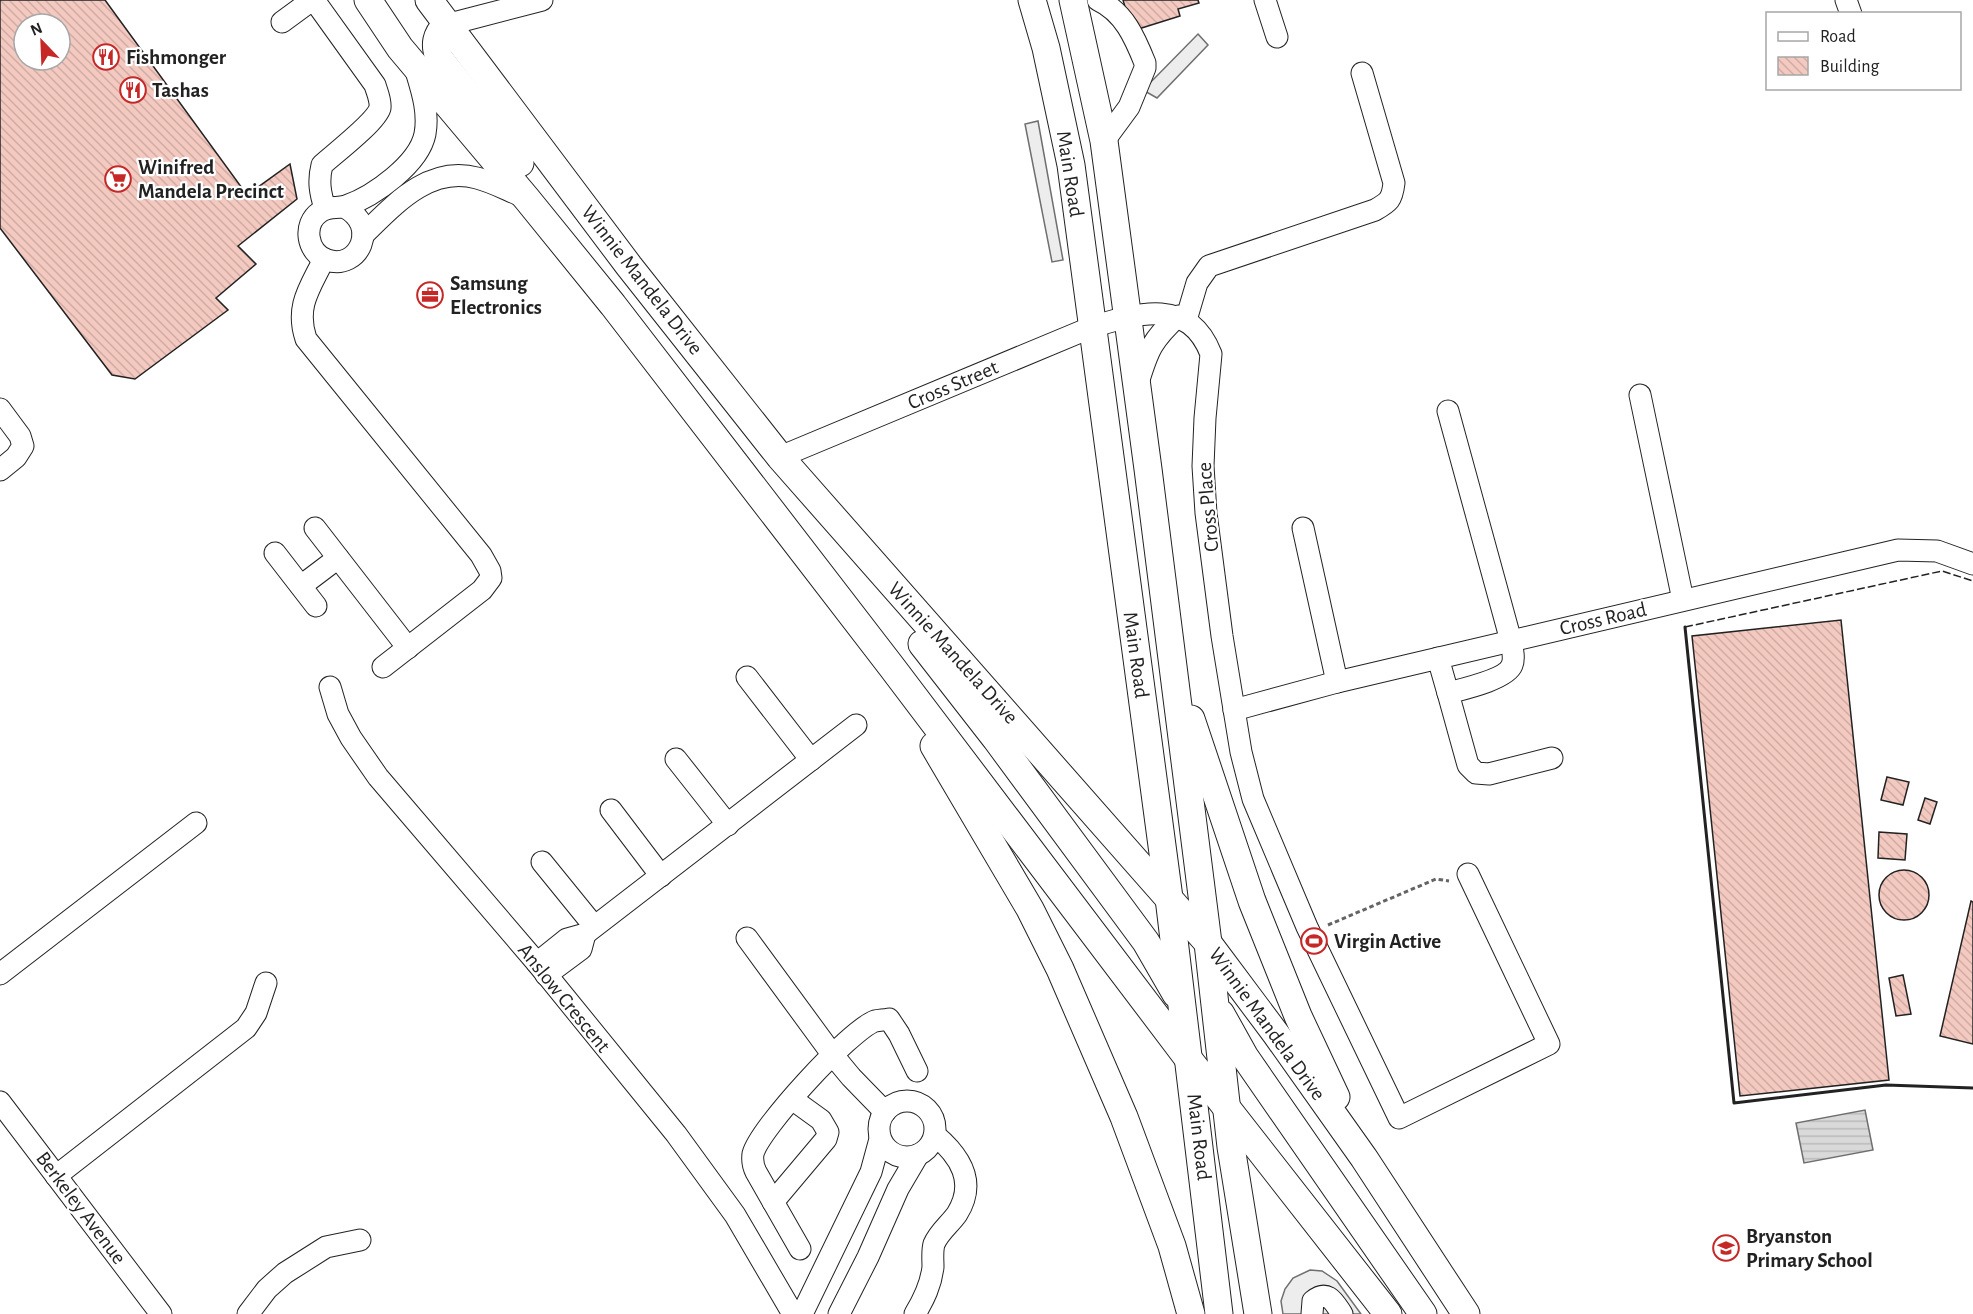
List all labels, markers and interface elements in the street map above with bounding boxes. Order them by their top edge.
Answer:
north arrow [12,12,72,72]
legend [1766,12,1961,90]
text: N [28,20,45,39]
text: Road [1820,28,1856,46]
restaurant icon: Fishmonger [91,42,121,72]
place label: Fishmonger [126,47,227,68]
text: Building [1820,58,1880,76]
restaurant icon: Tashas [118,75,148,105]
place label: Tashas [152,80,209,101]
street label: Main Road [1053,129,1087,219]
place label: Winifred Mandela Precinct [138,157,284,202]
supermarket icon: Winifred Mandela Precinct [103,164,133,194]
street label: Winnie Mandela Drive [577,202,707,358]
place label: Samsung Electronics [450,273,542,318]
office icon: Samsung Electronics [415,280,445,310]
street label: Cross Street [905,356,1002,413]
street label: Cross Place [1194,461,1222,553]
street label: Winnie Mandela Drive [884,578,1022,728]
street label: Cross Road [1558,599,1649,639]
street label: Main Road [1120,610,1152,700]
sports icon: Virgin Active [1299,926,1329,956]
place label: Virgin Active [1334,931,1441,952]
street label: Anslow Crescent [514,940,614,1057]
street label: Winnie Mandela Drive [1205,944,1329,1104]
street label: Main Road [1183,1092,1215,1182]
street label: Berkeley Avenue [32,1148,130,1268]
place label: Bryanston Primary School [1746,1226,1873,1271]
school or university icon: Bryanston Primary School [1711,1233,1741,1263]

